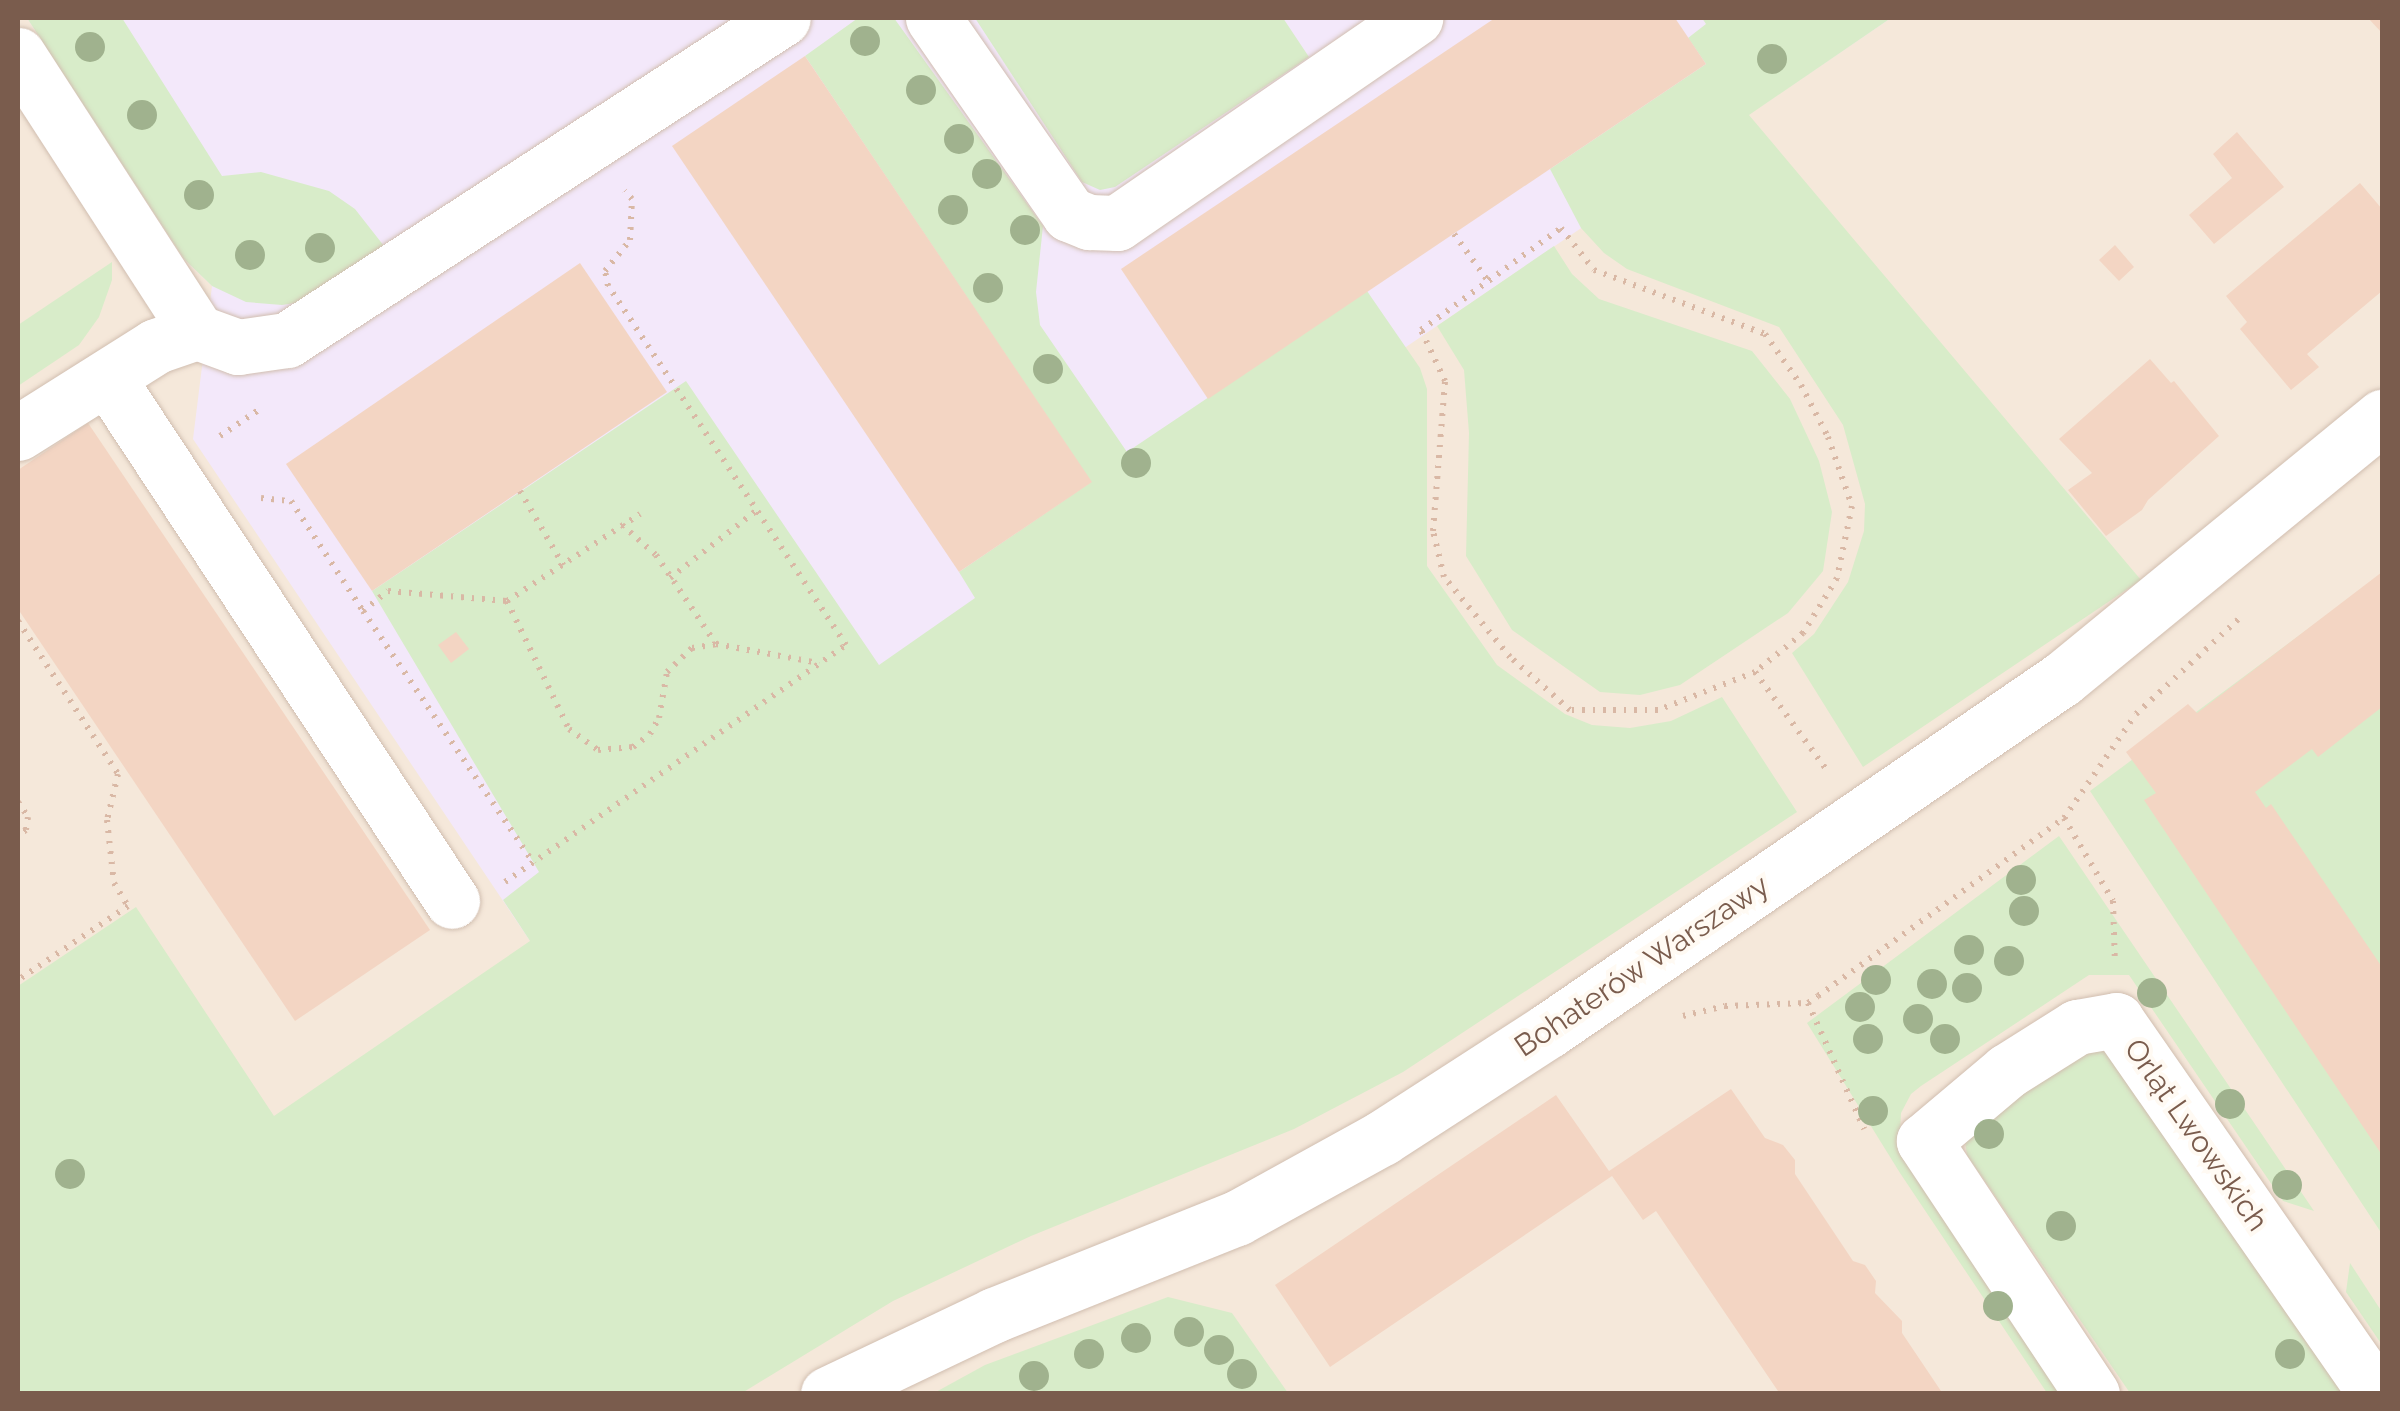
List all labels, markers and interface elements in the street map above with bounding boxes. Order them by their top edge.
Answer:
street label: Bohaterów Warszawy [1507,867,1777,1065]
street label: Orląt Lwowskich [2116,1032,2276,1238]

